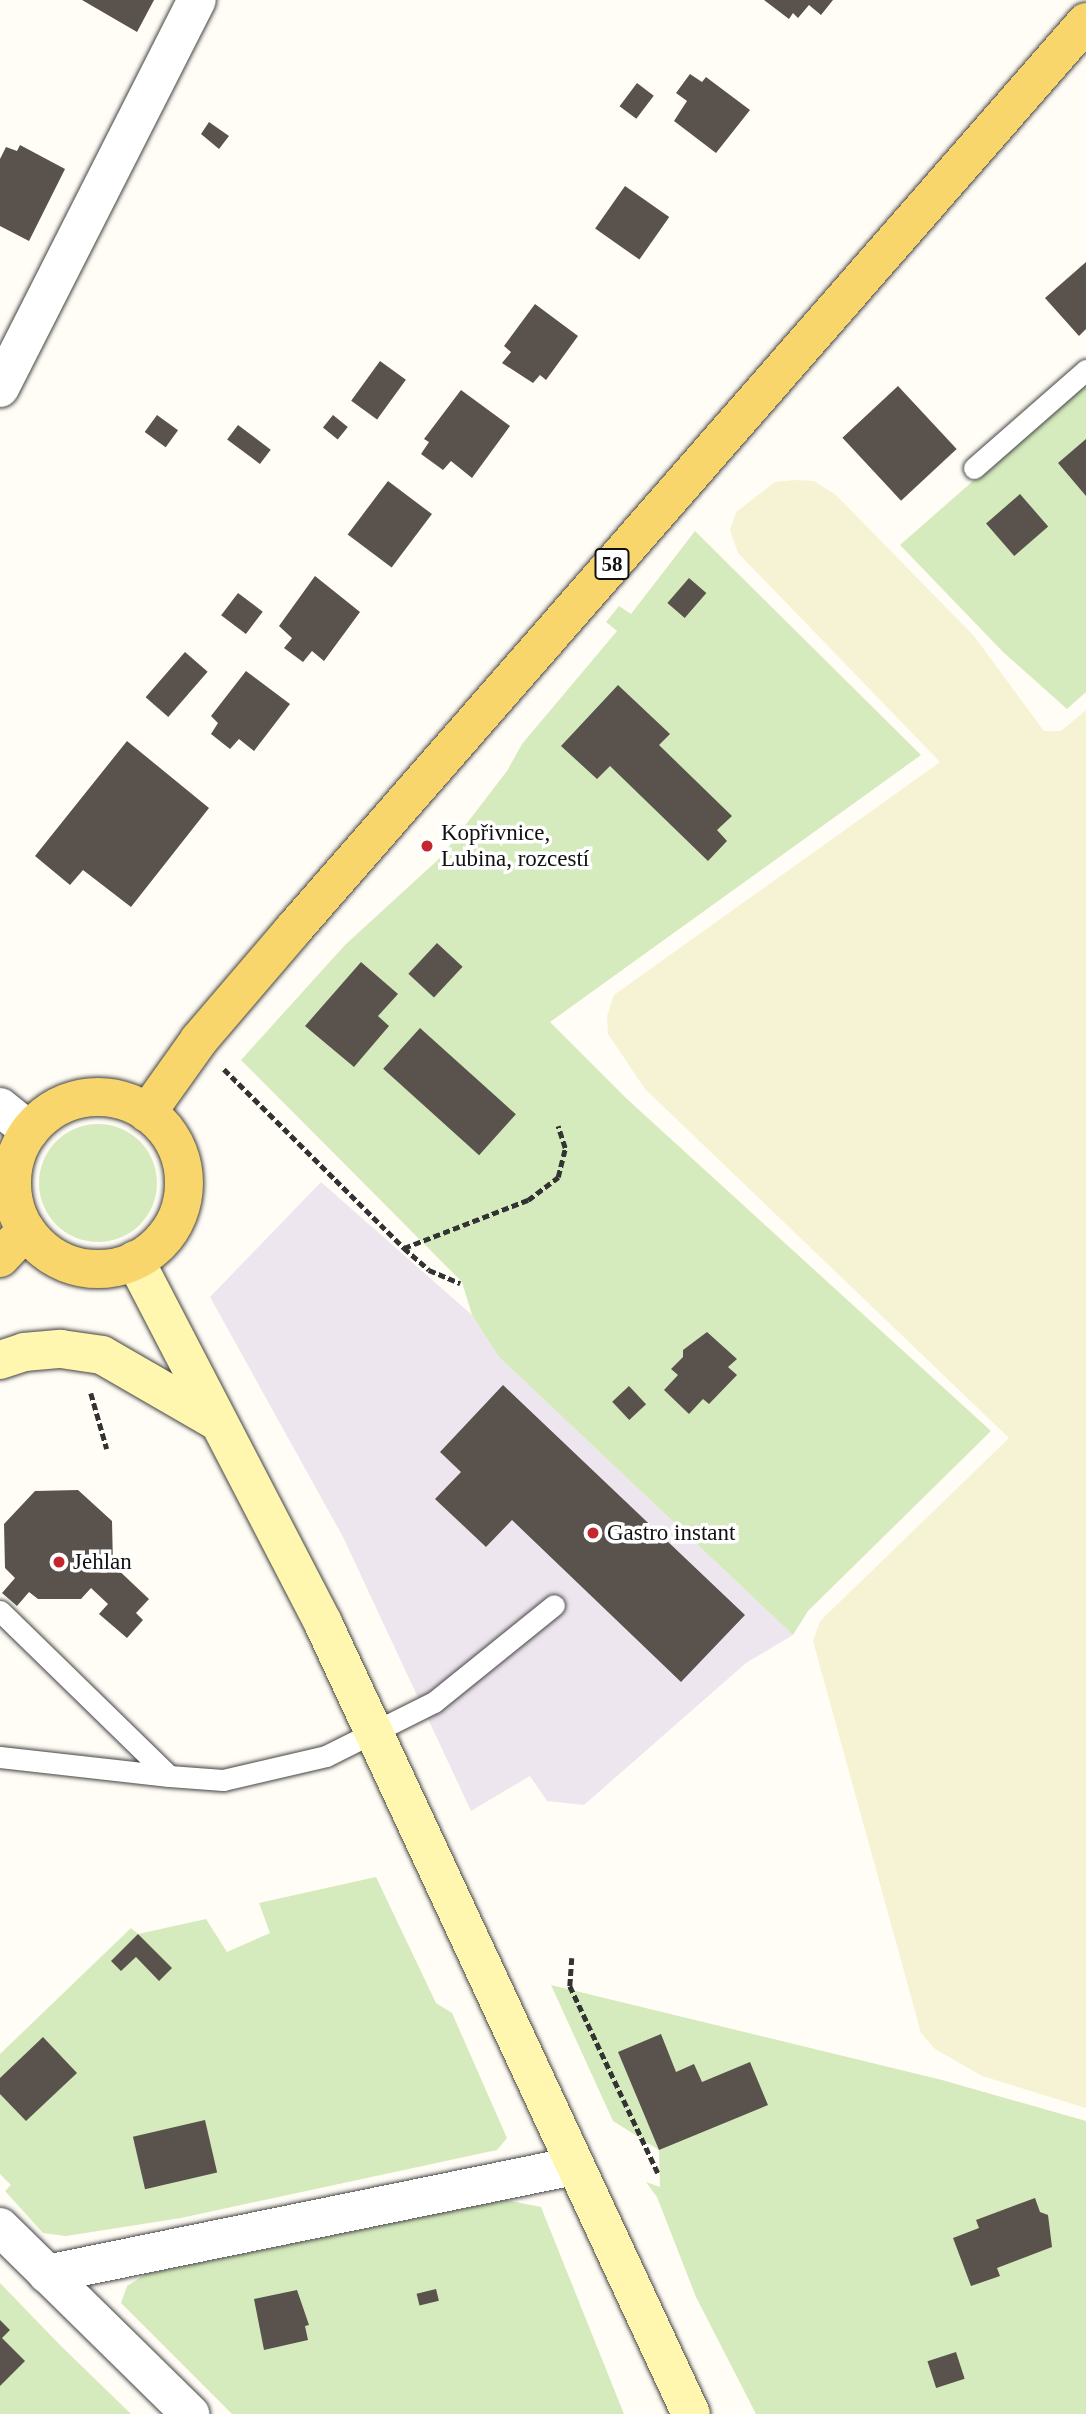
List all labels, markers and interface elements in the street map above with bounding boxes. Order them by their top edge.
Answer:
road number: 58 [594,546,630,582]
place label: Kopřivnice, Lubina, rozcestí [441,819,589,873]
marker: Kopřivnice, Lubina, rozcestí [419,838,435,854]
place label: Gastro instant [607,1519,735,1547]
marker: Gastro instant [585,1525,601,1541]
place label: Jehlan [73,1548,132,1576]
marker: Jehlan [51,1554,67,1570]

